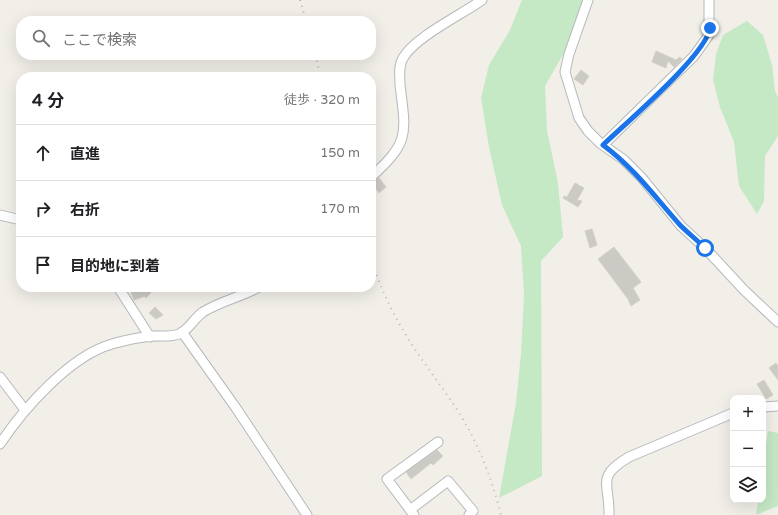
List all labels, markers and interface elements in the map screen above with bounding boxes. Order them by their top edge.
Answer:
search box [16,16,376,60]
route end [701,19,719,37]
icon: search [30,27,52,49]
text: ここで検索 [62,31,137,49]
text: 4 分 [32,90,64,111]
text: 徒歩 · 320 m [284,92,360,108]
icon: ahead [32,142,54,164]
text: 直進 [70,145,100,163]
text: 150 m [320,145,360,161]
icon: right [32,198,54,220]
text: 右折 [70,201,100,219]
text: 170 m [320,201,360,217]
route start [696,239,714,257]
icon: arrive [32,254,54,276]
text: 目的地に到着 [70,257,160,275]
map controls [730,395,766,503]
button: + [730,395,766,431]
button: − [730,431,766,467]
button: layers [730,467,766,503]

